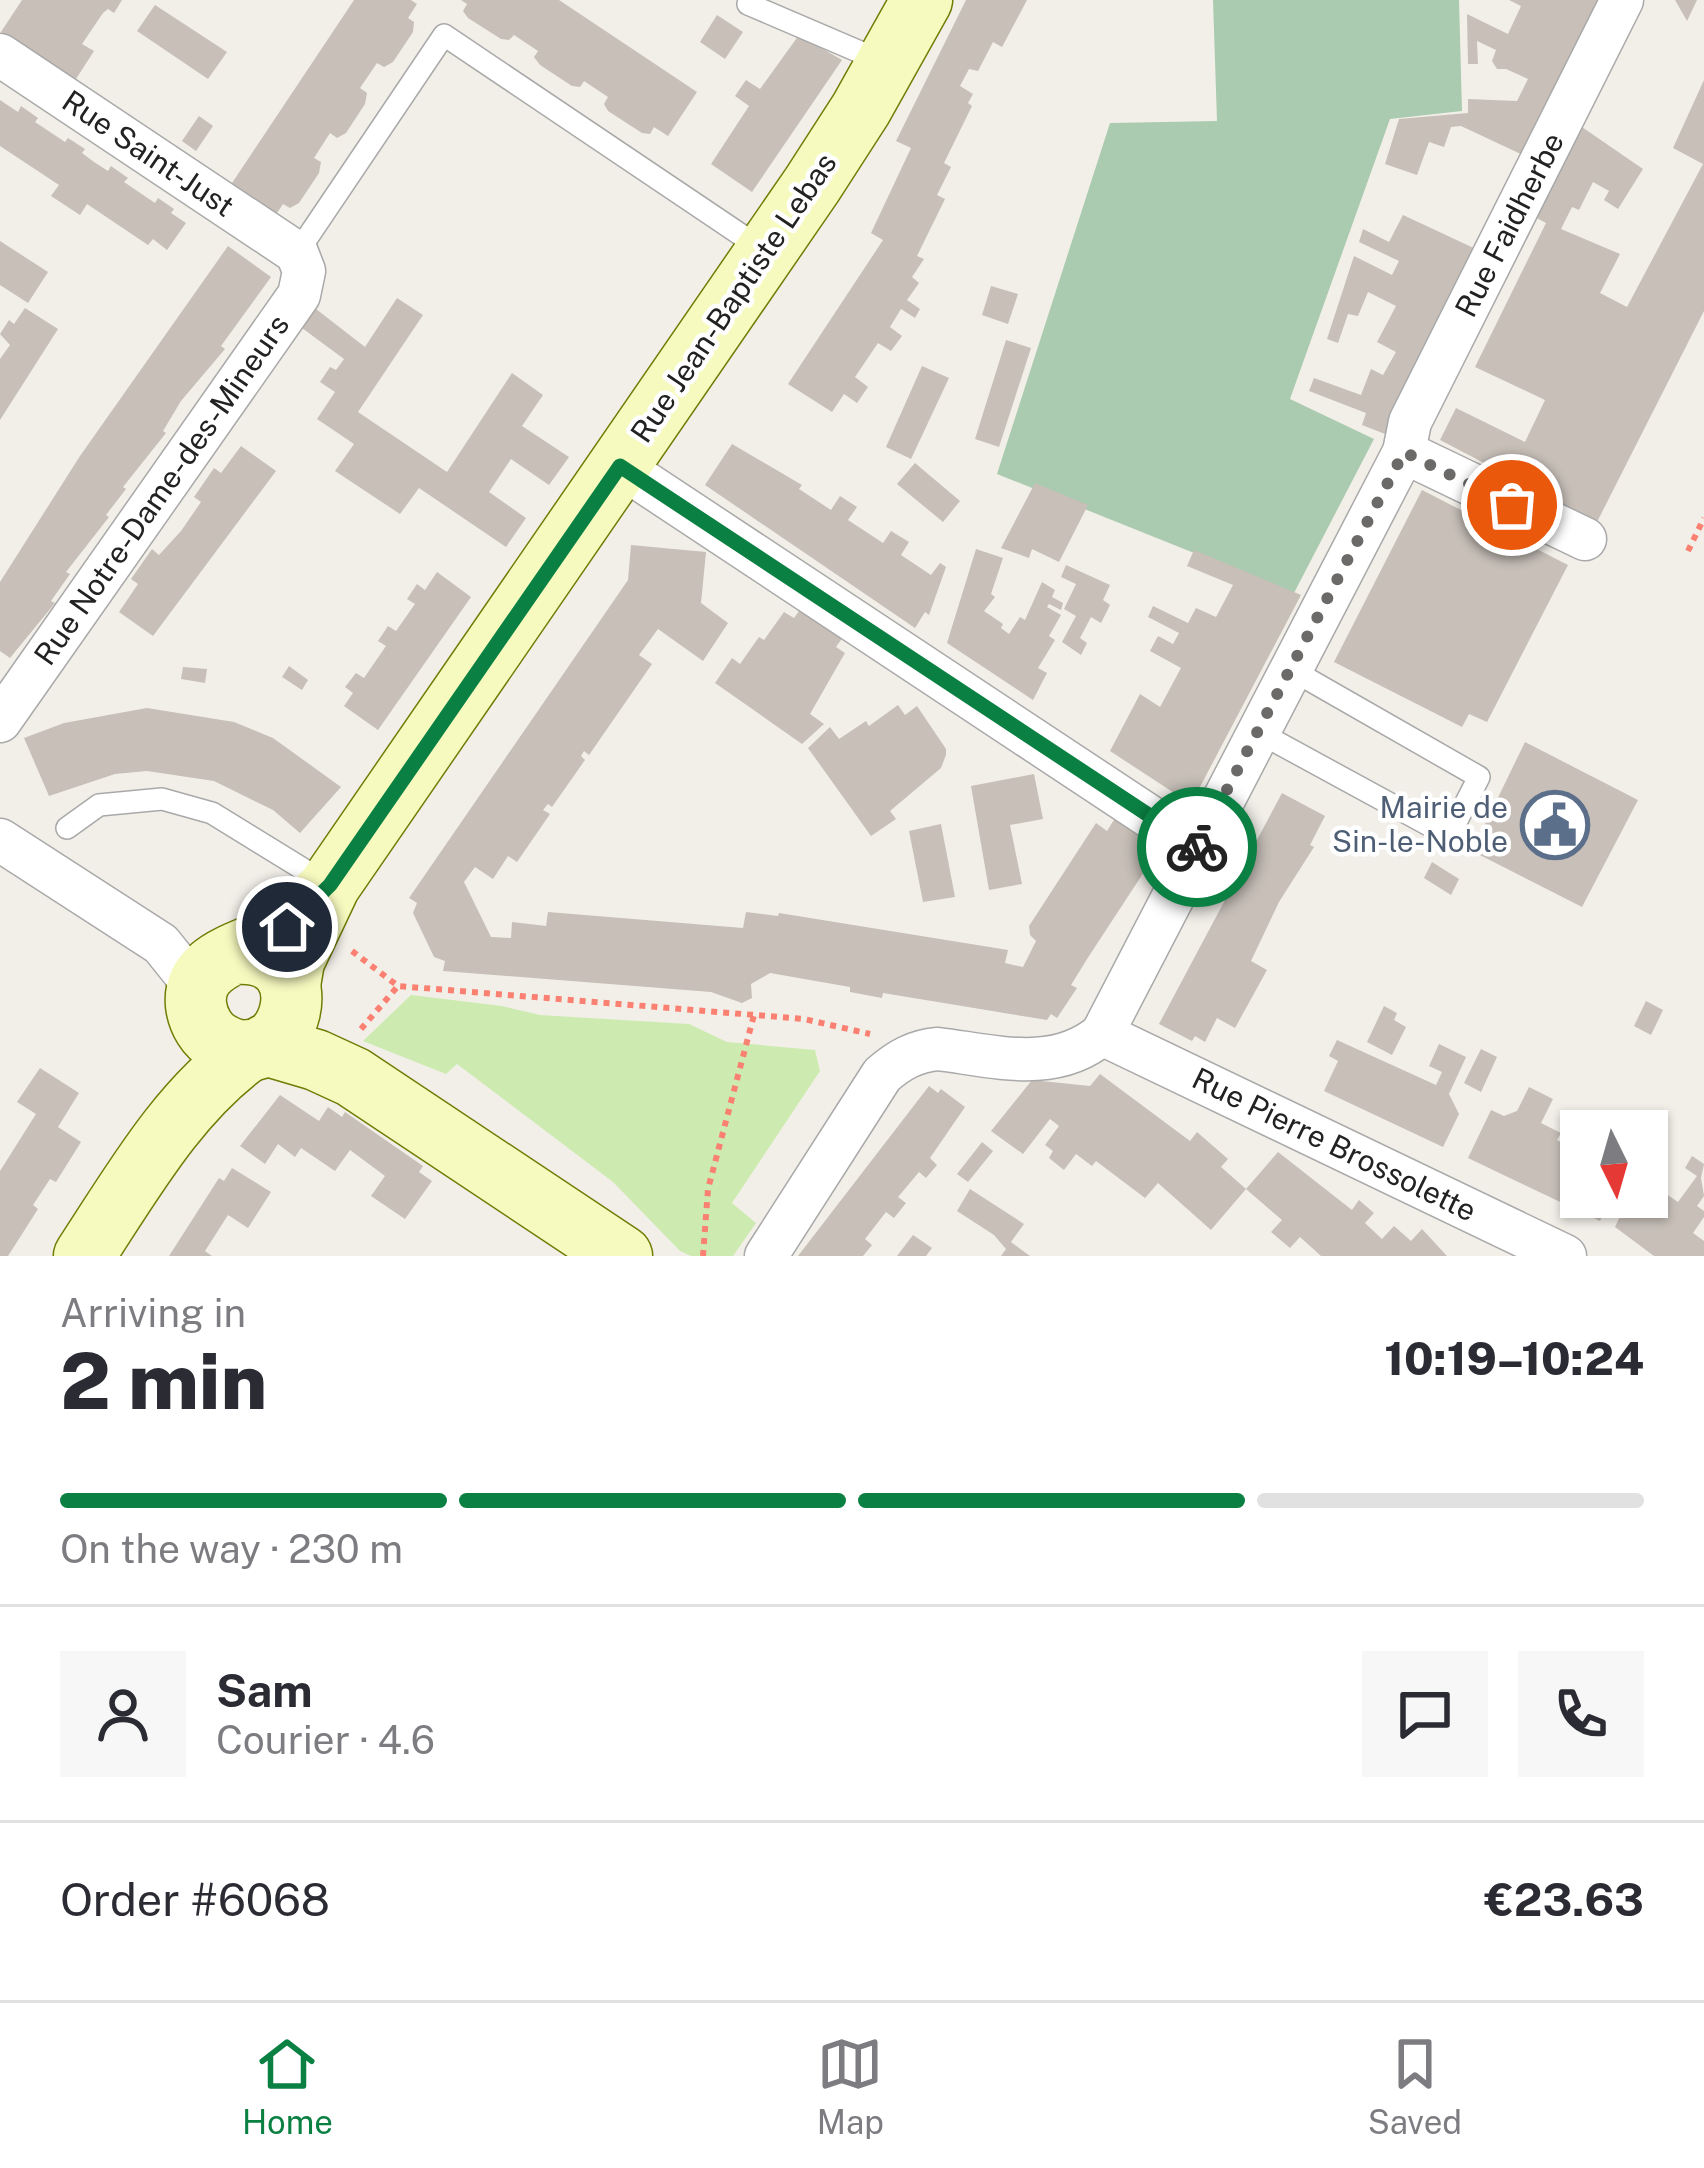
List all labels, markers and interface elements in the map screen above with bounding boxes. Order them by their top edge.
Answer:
street label: Rue Saint-Just [56,83,241,224]
street label: Rue Faidherbe [1447,126,1571,323]
street label: Rue Jean-Baptiste Lebas [623,146,844,449]
street label: Rue Notre-Dame-des-Mineurs [26,307,296,672]
pin [1461,454,1563,556]
icon: bag [1479,472,1545,538]
courier [1137,787,1257,907]
place label: Mairie de Sin-le-Noble [1332,789,1508,859]
public building icon: Mairie de Sin-le-Noble [1520,790,1590,860]
icon: bike [1164,814,1230,880]
pin [236,876,338,978]
icon: home [254,894,320,960]
street label: Rue Pierre Brossolette [1187,1060,1482,1228]
north arrow [1560,1110,1668,1218]
map controls [1560,1110,1668,1218]
text: Arriving in [60,1290,246,1336]
text: 10:19–10:24 [1384,1332,1644,1385]
text: 2 min [60,1335,267,1427]
text: On the way · 230 m [60,1526,403,1572]
button: person [60,1651,186,1777]
button: chat [1362,1651,1488,1777]
button: phone [1518,1651,1644,1777]
text: Sam [216,1664,313,1717]
text: Courier · 4.6 [216,1717,435,1763]
text: Order #6068 [60,1873,330,1926]
text: €23.63 [1485,1873,1644,1926]
tab: Home [242,2031,333,2141]
tab: Map [817,2031,884,2141]
tab: Saved [1368,2031,1462,2141]

